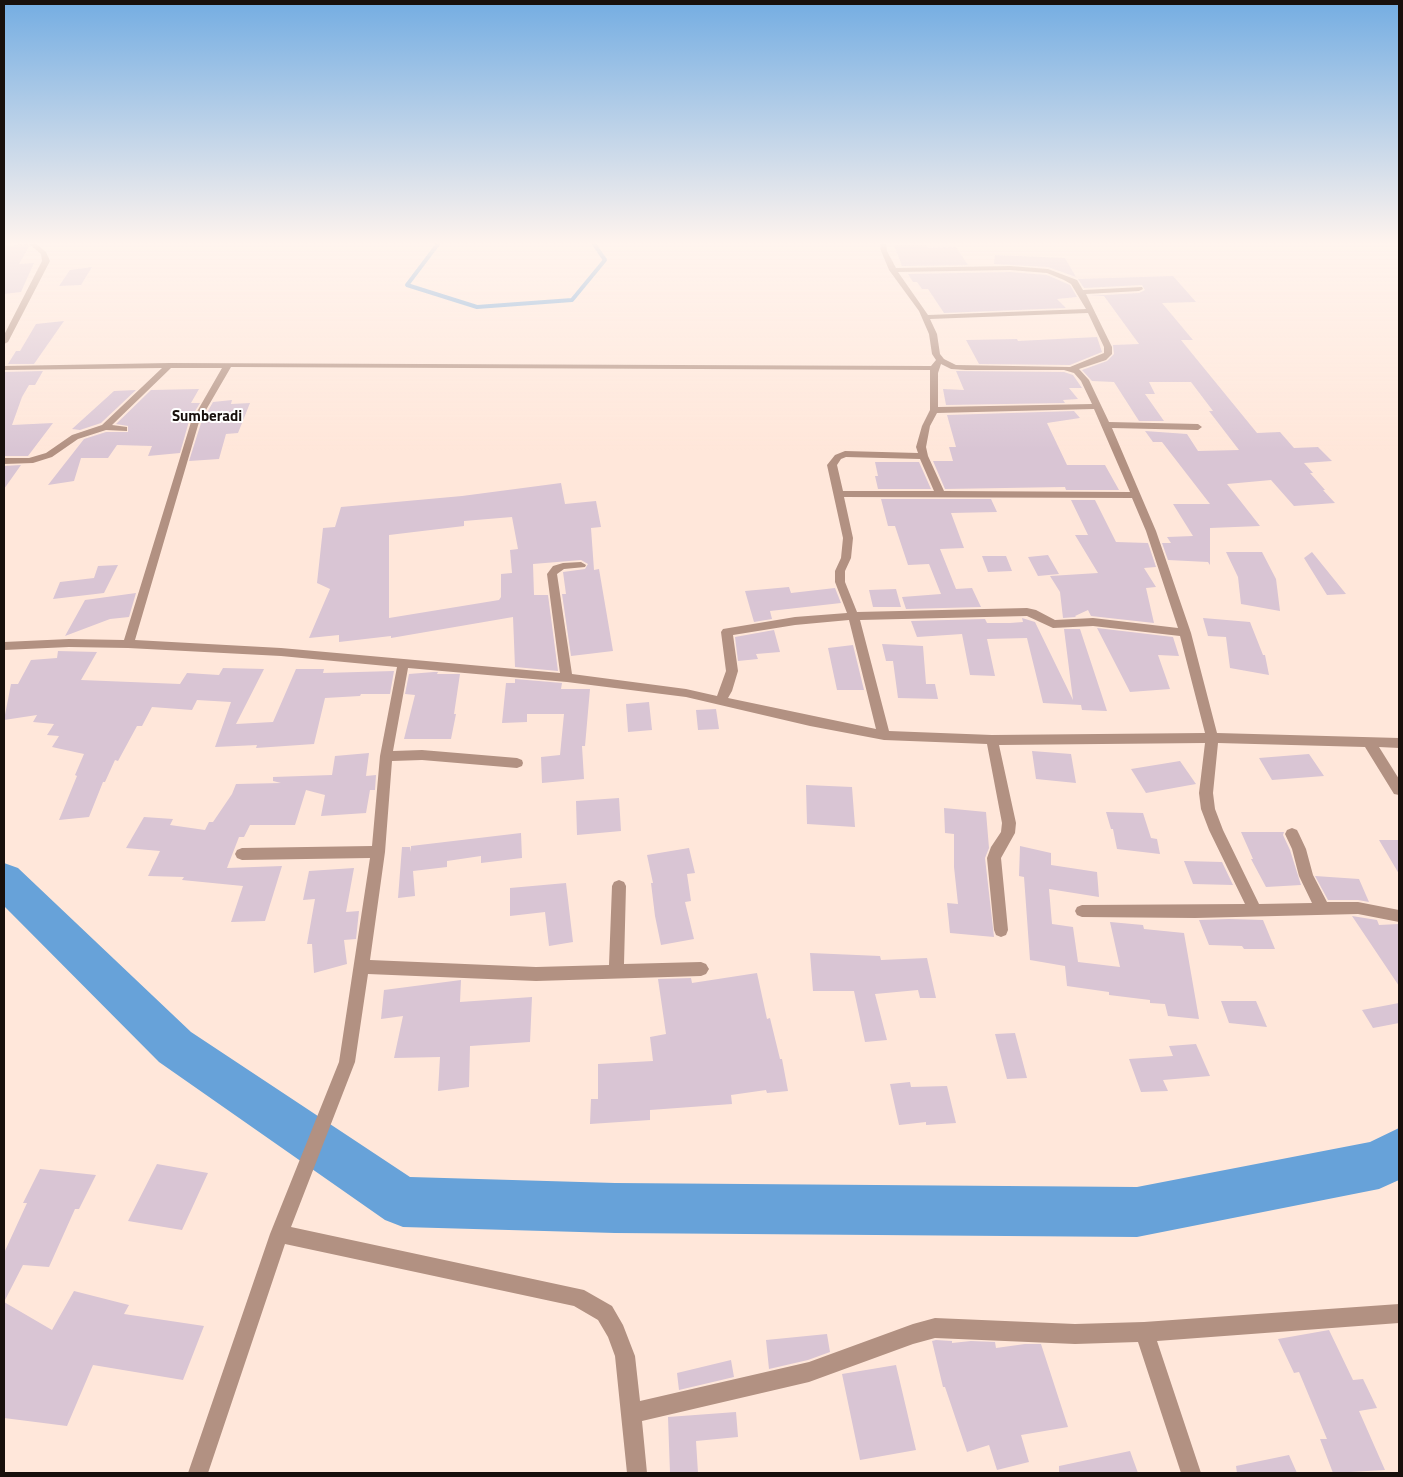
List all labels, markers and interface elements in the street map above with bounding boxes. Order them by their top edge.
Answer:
district label: Sumberadi [172,408,242,426]

